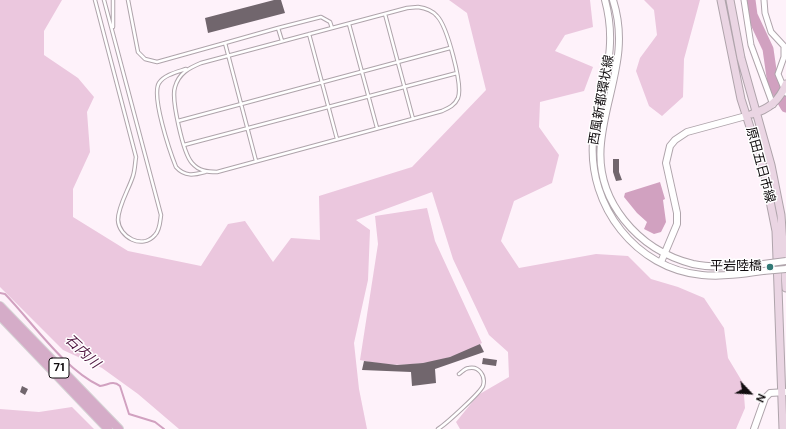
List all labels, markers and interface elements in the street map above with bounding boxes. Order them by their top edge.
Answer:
street label: 西風新都環状線 [586,54,618,146]
street label: 原田五日市線 [742,125,778,205]
place label: 平岩陸橋 [710,259,762,275]
marker: 平岩陸橋 [765,262,775,272]
water label: 石内川 [61,332,103,372]
road number: 71 [49,358,69,378]
north arrow [730,373,770,413]
text: N [753,391,769,405]

